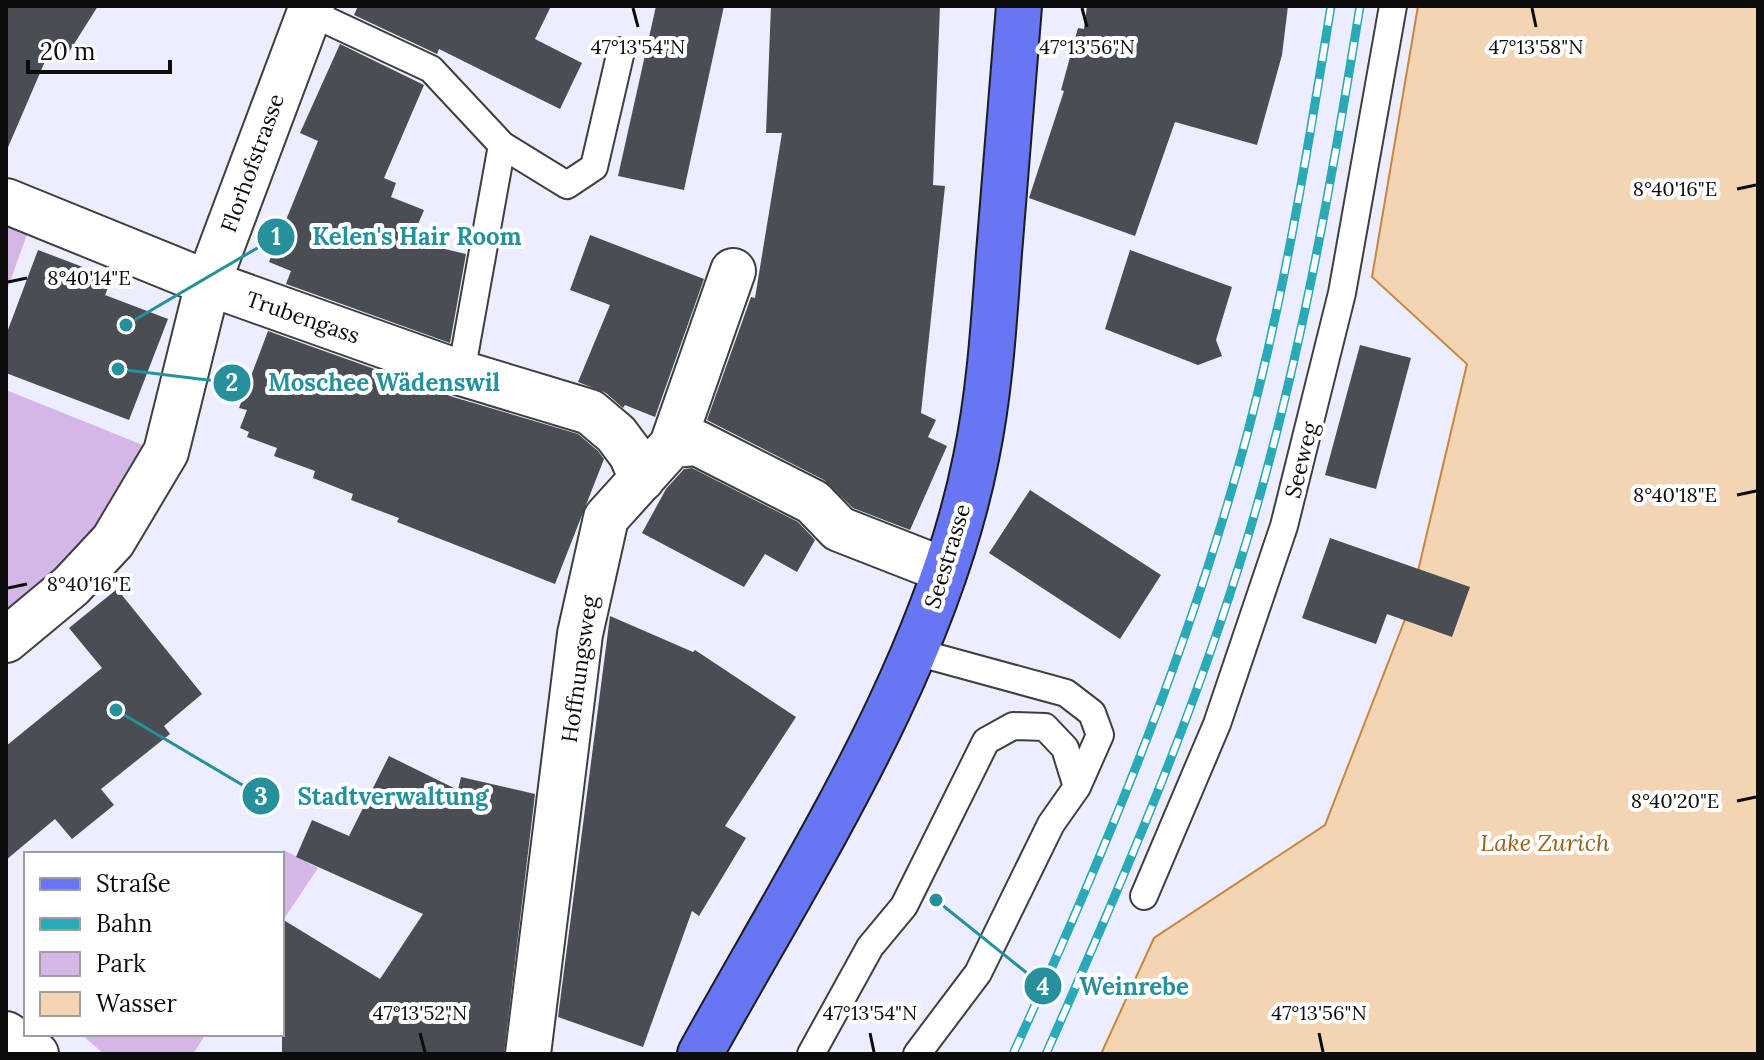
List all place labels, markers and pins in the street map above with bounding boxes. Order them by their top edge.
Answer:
callout: Kelen's Hair Room [256,213,537,261]
callout: Moschee Wädenswil [212,359,516,407]
callout: Stadtverwaltung [241,772,504,820]
callout: Weinrebe [1023,962,1205,1010]

